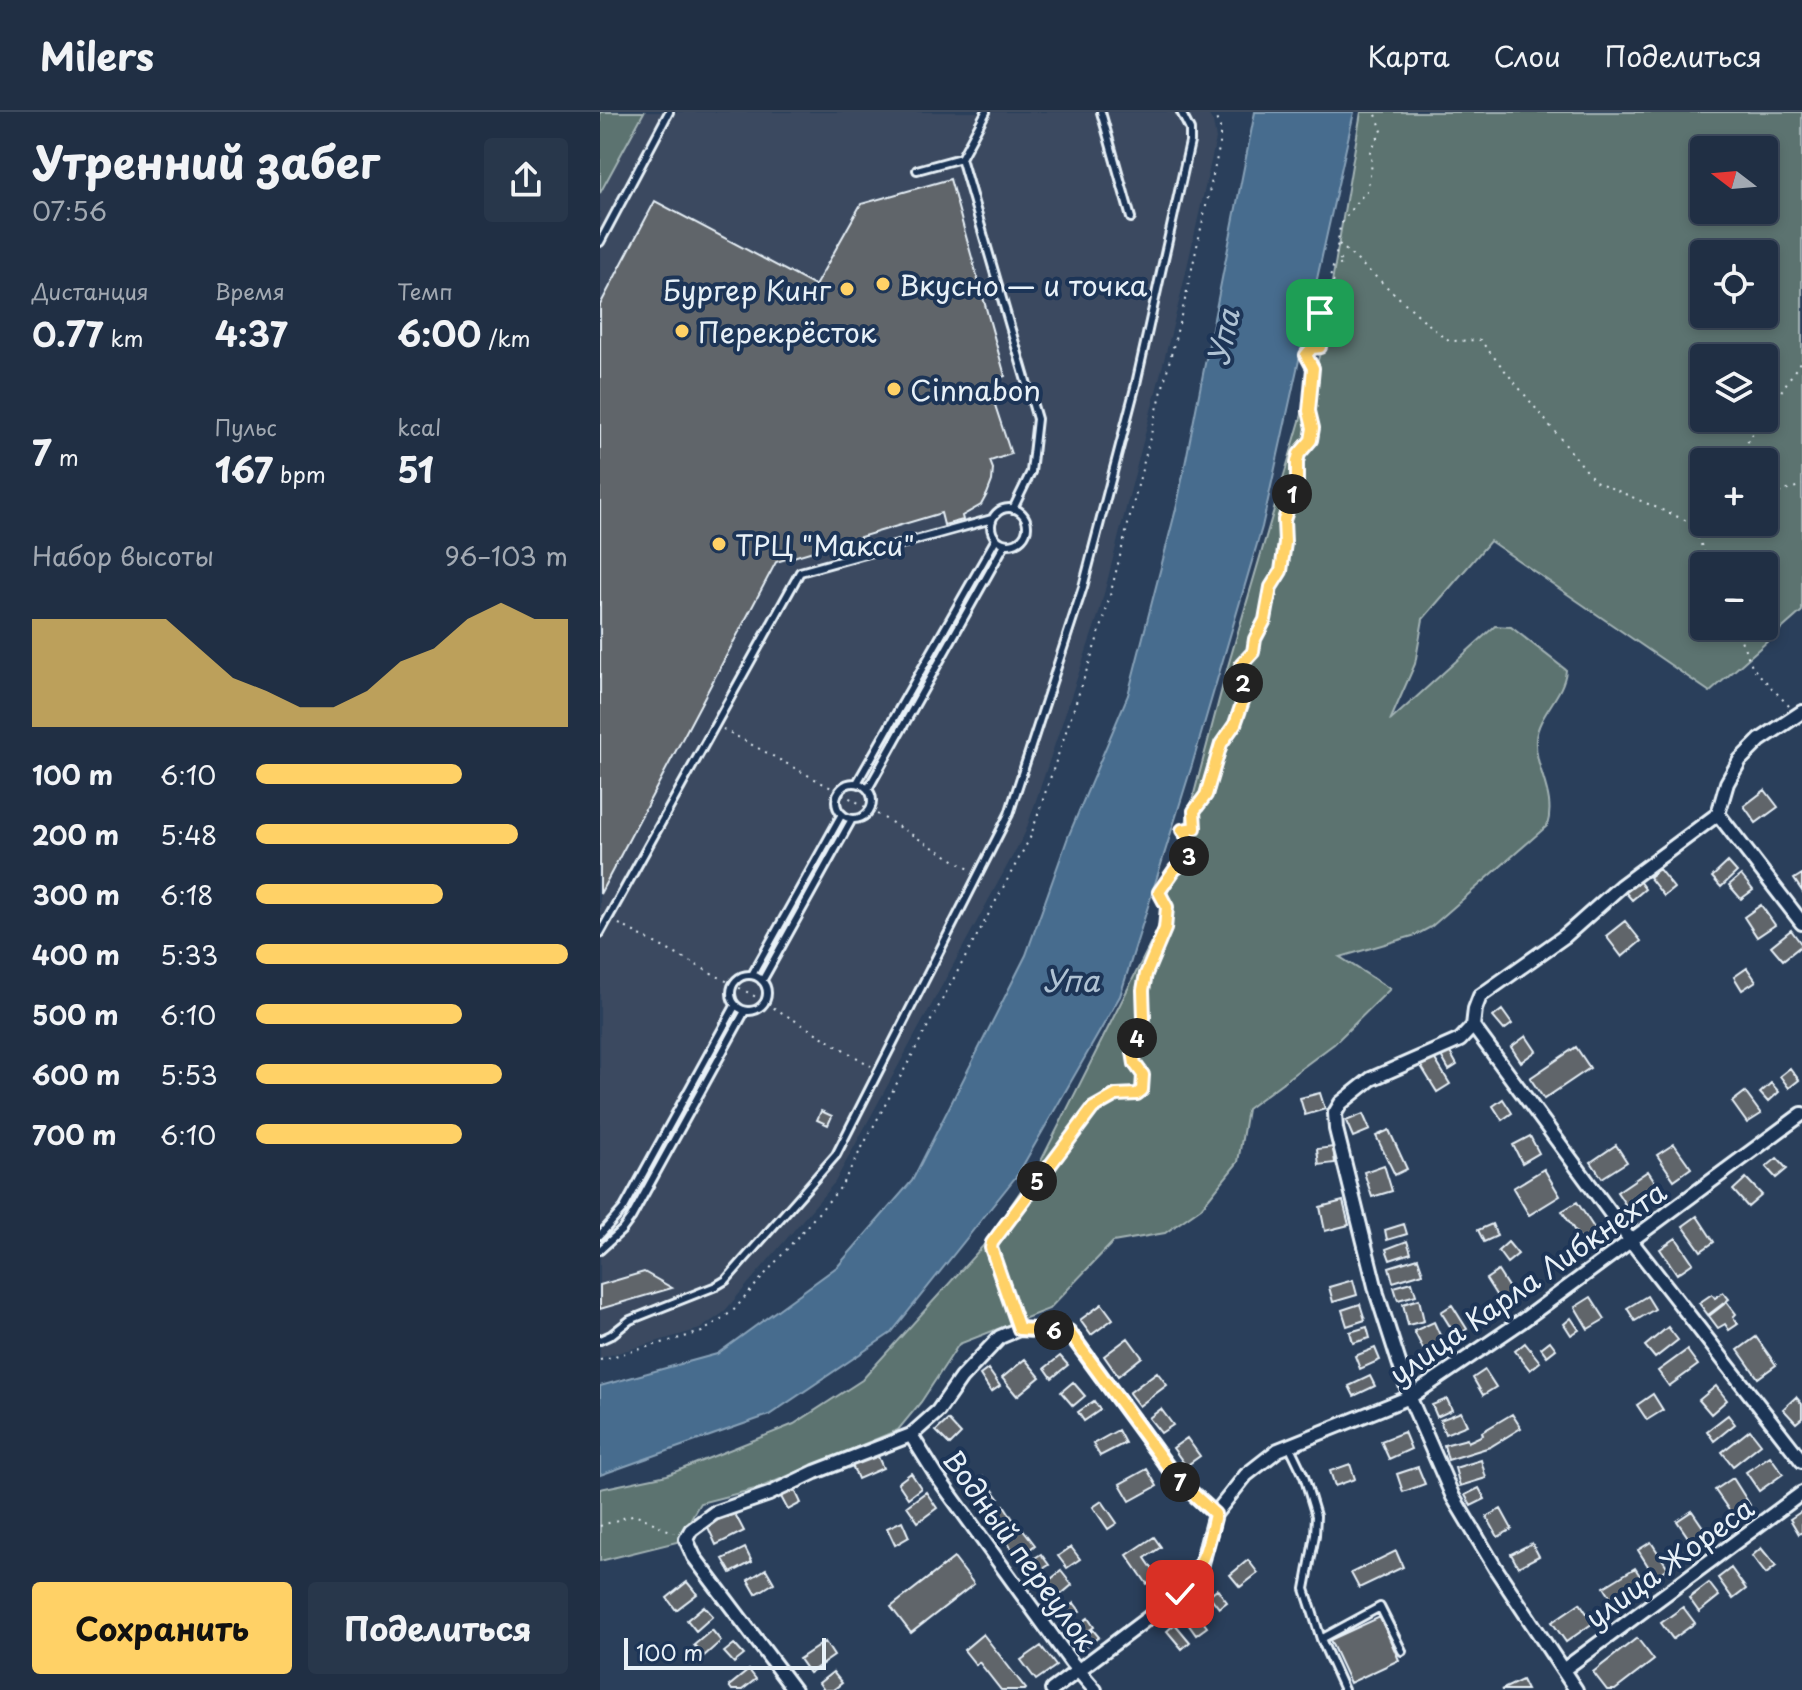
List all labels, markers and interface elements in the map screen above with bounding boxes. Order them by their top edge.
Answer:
text: Milers [40,27,154,84]
text: Карта [1367,34,1450,77]
text: Слои [1494,34,1561,77]
text: Поделиться [1605,34,1762,77]
text: Утренний забег [32,128,380,194]
north arrow [1690,136,1778,224]
map controls [1690,136,1778,640]
button: share [484,138,568,222]
text: 07:56 [32,191,107,230]
button: locate [1690,240,1778,328]
place label: Вкусно — и точка [899,263,1148,306]
place label: Бургер Кинг [662,268,832,311]
text: Дистанция [32,274,149,307]
text: Время [215,274,285,307]
text: Темп [397,274,453,307]
marker: Вкусно — и точка [874,275,892,293]
pin [1286,279,1354,347]
marker: Бургер Кинг [838,280,856,298]
icon: arrive [1298,291,1342,335]
water label: Упа [1194,303,1250,370]
text: 0.77 [32,307,103,359]
text: 4:37 [215,307,287,359]
text: 6:00 [397,307,481,359]
place label: Перекрёсток [698,310,877,353]
text: km [103,321,144,354]
text: /km [481,321,531,354]
marker: Перекрёсток [673,322,691,340]
button: layers [1690,344,1778,432]
place label: Cinnabon [910,368,1041,411]
marker: Cinnabon [885,380,903,398]
text: Пульс [215,410,277,443]
text: kcal [397,410,441,443]
text: 7 [32,426,52,478]
text: m [52,440,79,473]
text: 167 [215,443,273,495]
text: 51 [397,443,434,495]
button: + [1690,448,1778,536]
text: bpm [273,457,326,490]
pin: 1 [1272,474,1312,514]
text: 1 [1287,477,1297,510]
place label: ТРЦ "Макси" [735,523,915,566]
marker: ТРЦ "Макси" [710,535,728,553]
text: Набор высоты [32,536,214,575]
text: 96–103 m [444,536,568,575]
button: − [1690,552,1778,640]
pin: 2 [1223,663,1263,703]
text: 2 [1235,666,1251,699]
text: 100 m [32,755,113,794]
text: 6:10 [160,755,216,794]
text: 200 m [32,815,119,854]
text: 5:48 [160,815,217,854]
pin: 3 [1169,836,1209,876]
text: 3 [1182,839,1196,872]
text: 300 m [32,875,120,914]
text: 6:18 [160,875,214,914]
text: 400 m [32,935,120,974]
text: 5:33 [160,935,218,974]
water label: Упа [1042,957,1101,1002]
text: 500 m [32,995,118,1034]
text: 6:10 [160,995,216,1034]
pin: 4 [1117,1018,1157,1058]
text: 4 [1130,1021,1144,1054]
text: 600 m [32,1055,120,1094]
text: 5:53 [160,1055,218,1094]
text: 700 m [32,1115,117,1154]
text: 6:10 [160,1115,216,1154]
pin: 5 [1017,1161,1057,1201]
text: 5 [1030,1164,1044,1197]
street label: улица Карла Либкнехта [1380,1170,1675,1394]
pin: 6 [1034,1310,1074,1350]
text: 6 [1046,1313,1062,1346]
street label: Водный переулок [933,1440,1109,1660]
pin: 7 [1160,1462,1200,1502]
text: 7 [1174,1465,1186,1498]
street label: улица Жореса [1576,1486,1763,1638]
pin [1146,1560,1214,1628]
icon: check [1158,1572,1202,1616]
button: Сохранить [32,1582,292,1674]
button: Поделиться [308,1582,568,1674]
scale bar [624,1634,826,1670]
text: 100 m [636,1635,703,1668]

